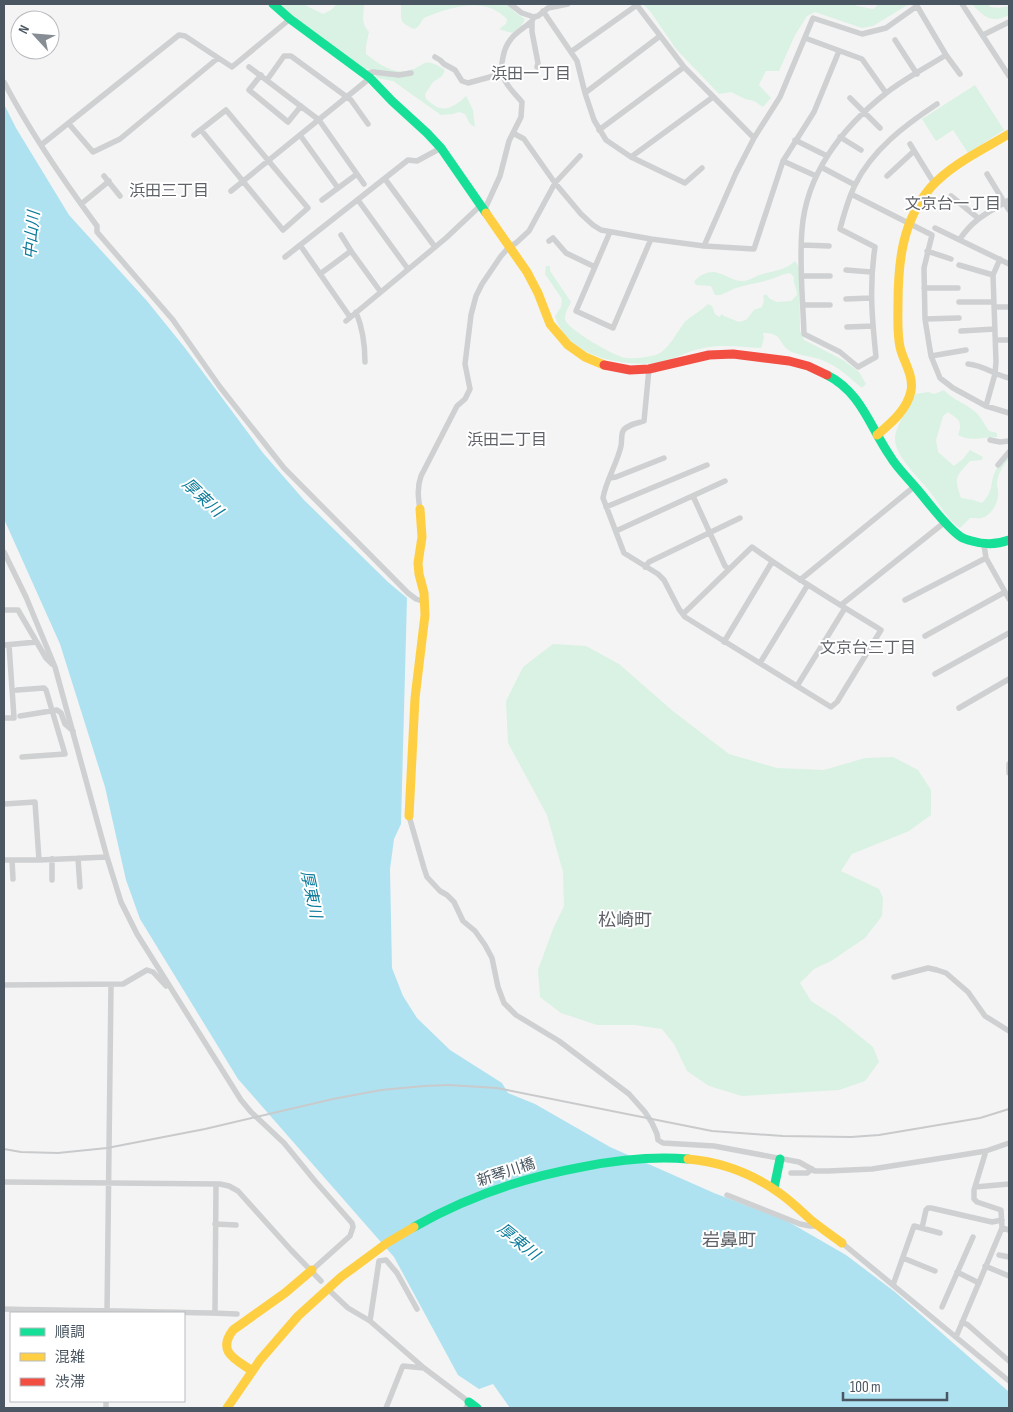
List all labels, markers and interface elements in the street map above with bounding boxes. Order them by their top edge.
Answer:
north arrow [10,10,60,60]
text: N [14,22,33,37]
district label: 浜田一丁目 [491,65,571,84]
district label: 浜田三丁目 [129,182,209,201]
district label: 文京台一丁目 [905,195,1001,214]
water label: 中山川 [21,208,44,260]
district label: 浜田二丁目 [467,431,547,450]
water label: 厚東川 [178,475,227,523]
district label: 文京台三丁目 [820,639,916,658]
water label: 厚東川 [296,869,325,922]
district label: 松崎町 [598,910,652,931]
street label: 新琴川橋 [475,1154,538,1191]
water label: 厚東川 [493,1220,544,1266]
district label: 岩鼻町 [702,1230,756,1251]
legend [10,1312,185,1402]
text: 順調 [55,1323,85,1342]
text: 混雑 [55,1348,85,1367]
scale bar [843,1370,947,1402]
text: 渋滞 [55,1373,85,1392]
text: 100 m [850,1378,881,1397]

